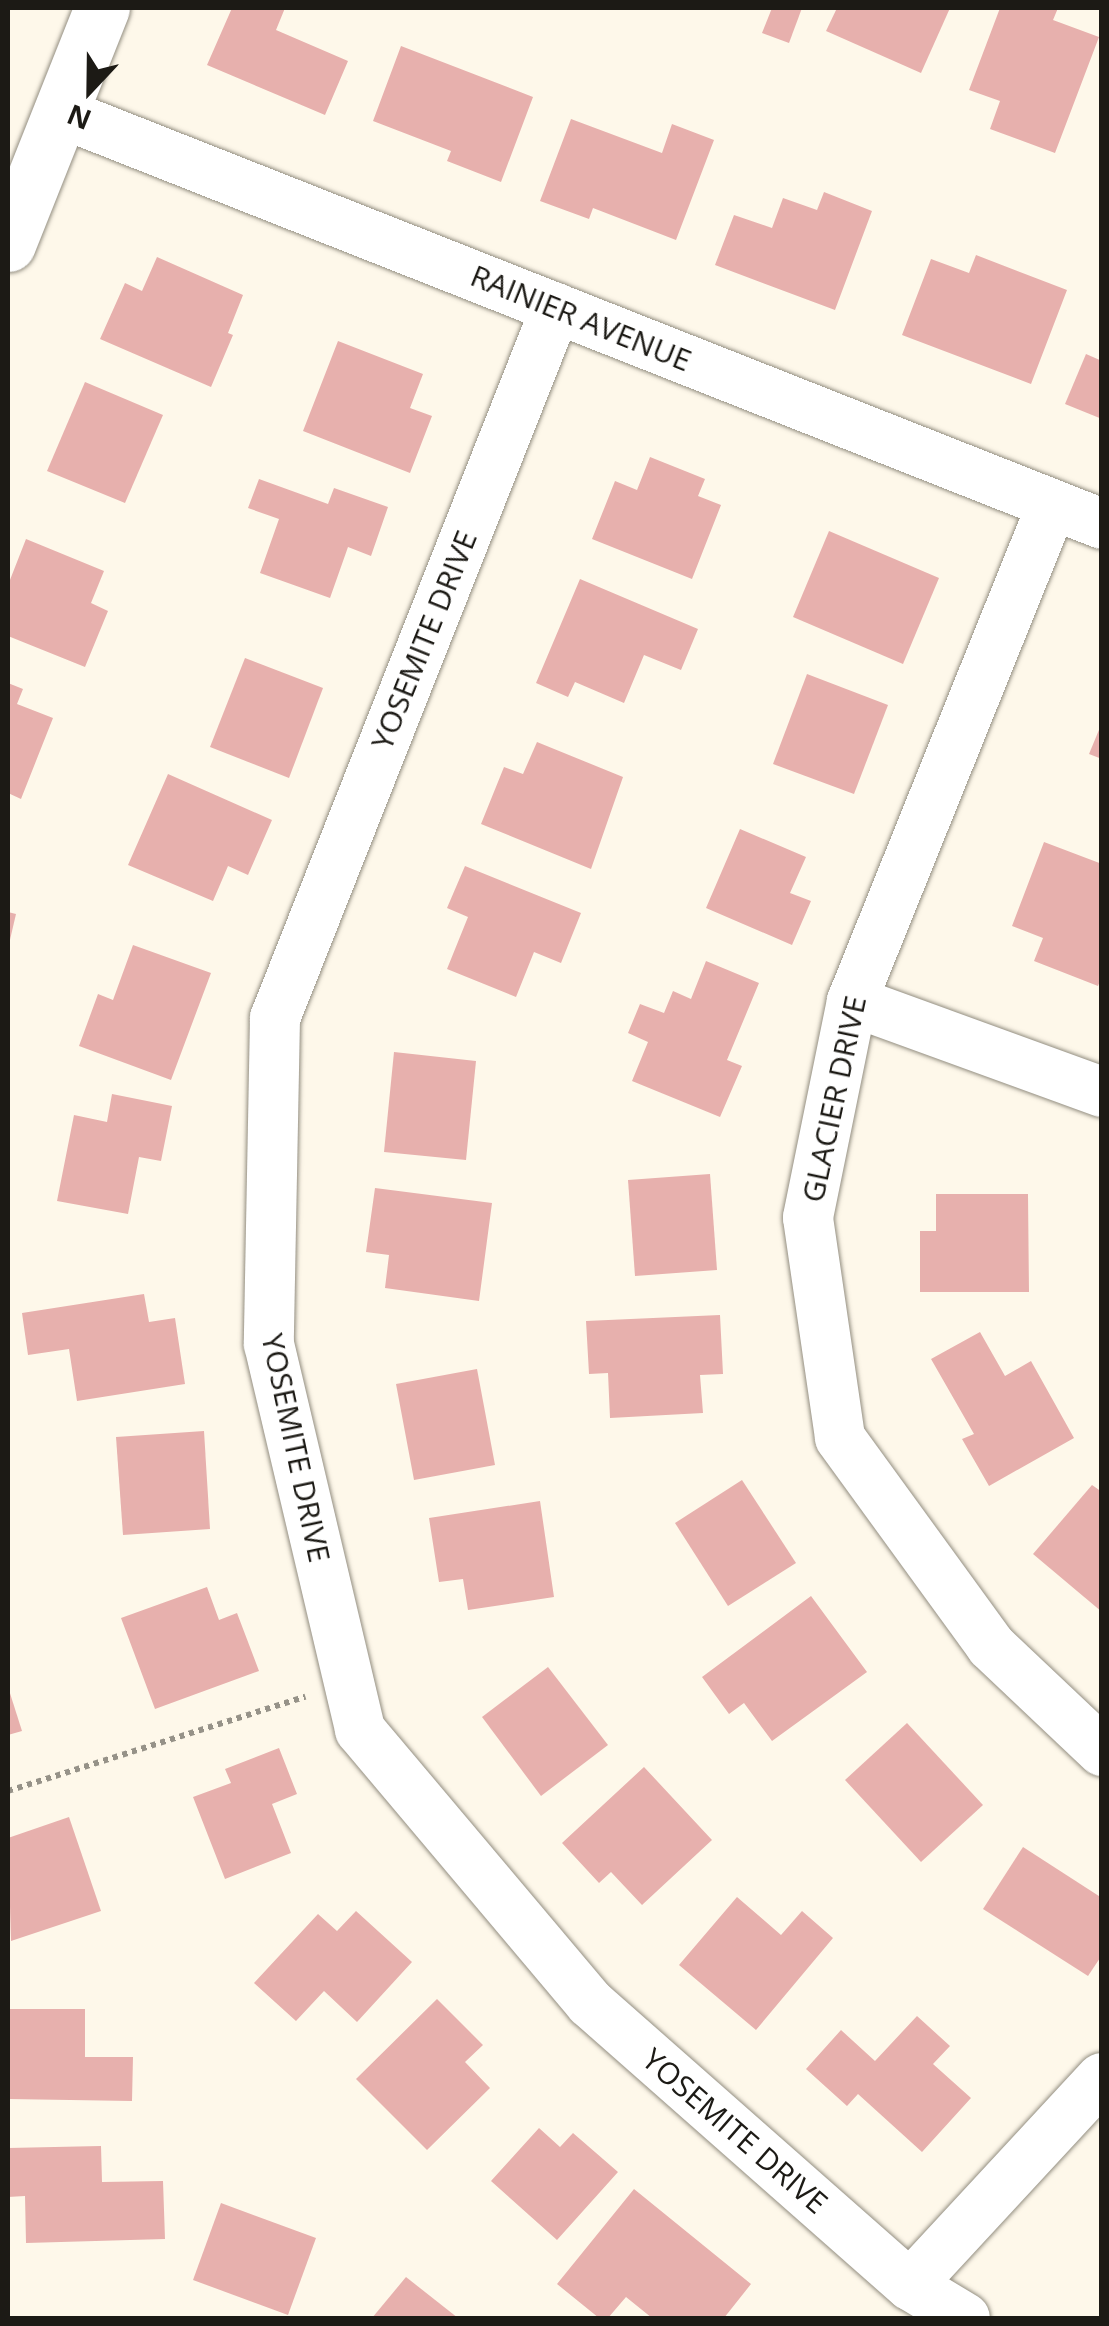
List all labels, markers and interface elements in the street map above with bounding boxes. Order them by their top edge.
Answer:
north arrow [40,40,140,140]
text: N [61,96,96,140]
street label: RAINIER AVENUE [466,257,696,379]
street label: YOSEMITE DRIVE [364,525,484,755]
street label: GLACIER DRIVE [795,993,873,1205]
street label: YOSEMITE DRIVE [254,1330,338,1566]
street label: YOSEMITE DRIVE [635,2041,835,2221]

